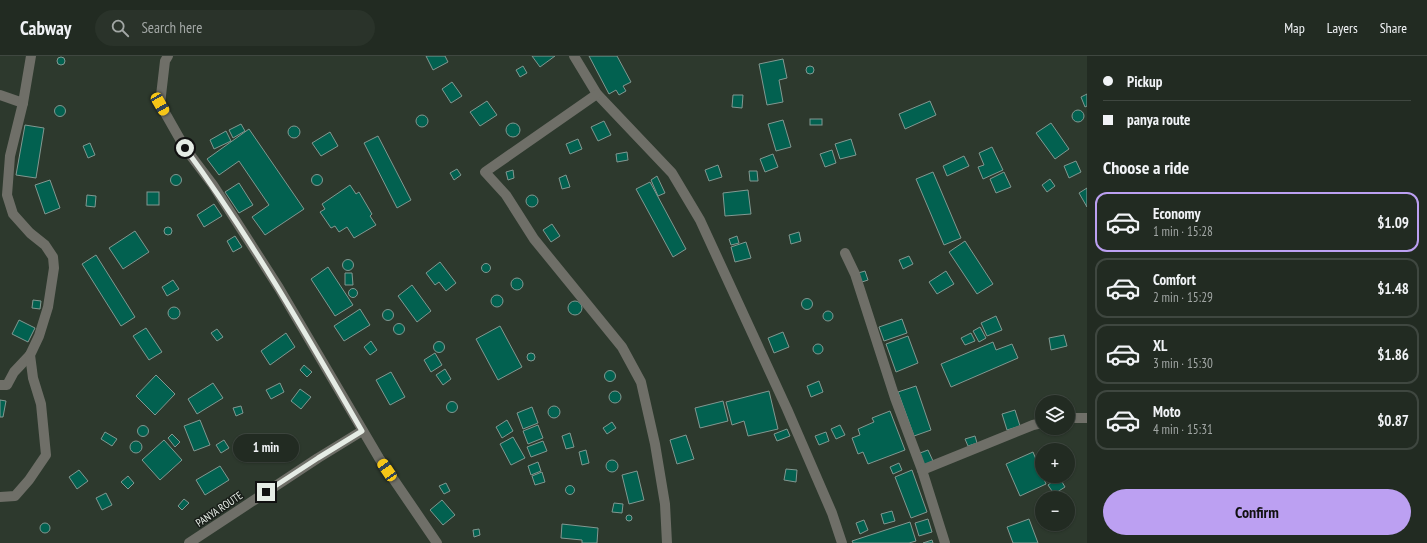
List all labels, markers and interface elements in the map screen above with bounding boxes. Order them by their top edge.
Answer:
search box [95,10,375,46]
text: Cabway [20,16,71,40]
icon: search [109,17,131,39]
text: Search here [141,18,202,37]
text: Map [1284,19,1305,37]
text: Layers [1327,19,1358,37]
text: Share [1380,19,1407,37]
text: Pickup [1127,72,1162,91]
car [149,91,171,117]
text: panya route [1127,110,1190,129]
route start [176,139,194,157]
text: Choose a ride [1103,156,1189,179]
icon: car [1105,204,1141,240]
text: Economy [1153,204,1201,223]
text: $1.09 [1377,213,1409,232]
text: 1 min · 15:28 [1153,223,1213,240]
icon: car [1105,270,1141,306]
text: Comfort [1153,270,1196,289]
text: $1.48 [1377,279,1409,298]
text: 2 min · 15:29 [1153,289,1213,306]
icon: car [1105,336,1141,372]
text: XL [1153,336,1167,355]
text: $1.86 [1377,345,1409,364]
text: 3 min · 15:30 [1153,355,1213,372]
map controls [1035,395,1075,531]
button: layers [1035,395,1075,435]
icon: car [1105,402,1141,438]
text: Moto [1153,402,1181,421]
text: $0.87 [1377,411,1409,430]
text: 4 min · 15:31 [1153,421,1213,438]
callout: 1 min [233,434,299,462]
text: 1 min [253,439,279,456]
button: + [1035,443,1075,483]
car [375,457,399,483]
route end [257,483,275,501]
street label: PANYA ROUTE [193,488,245,530]
button: Confirm [1103,489,1411,535]
button: − [1035,491,1075,531]

